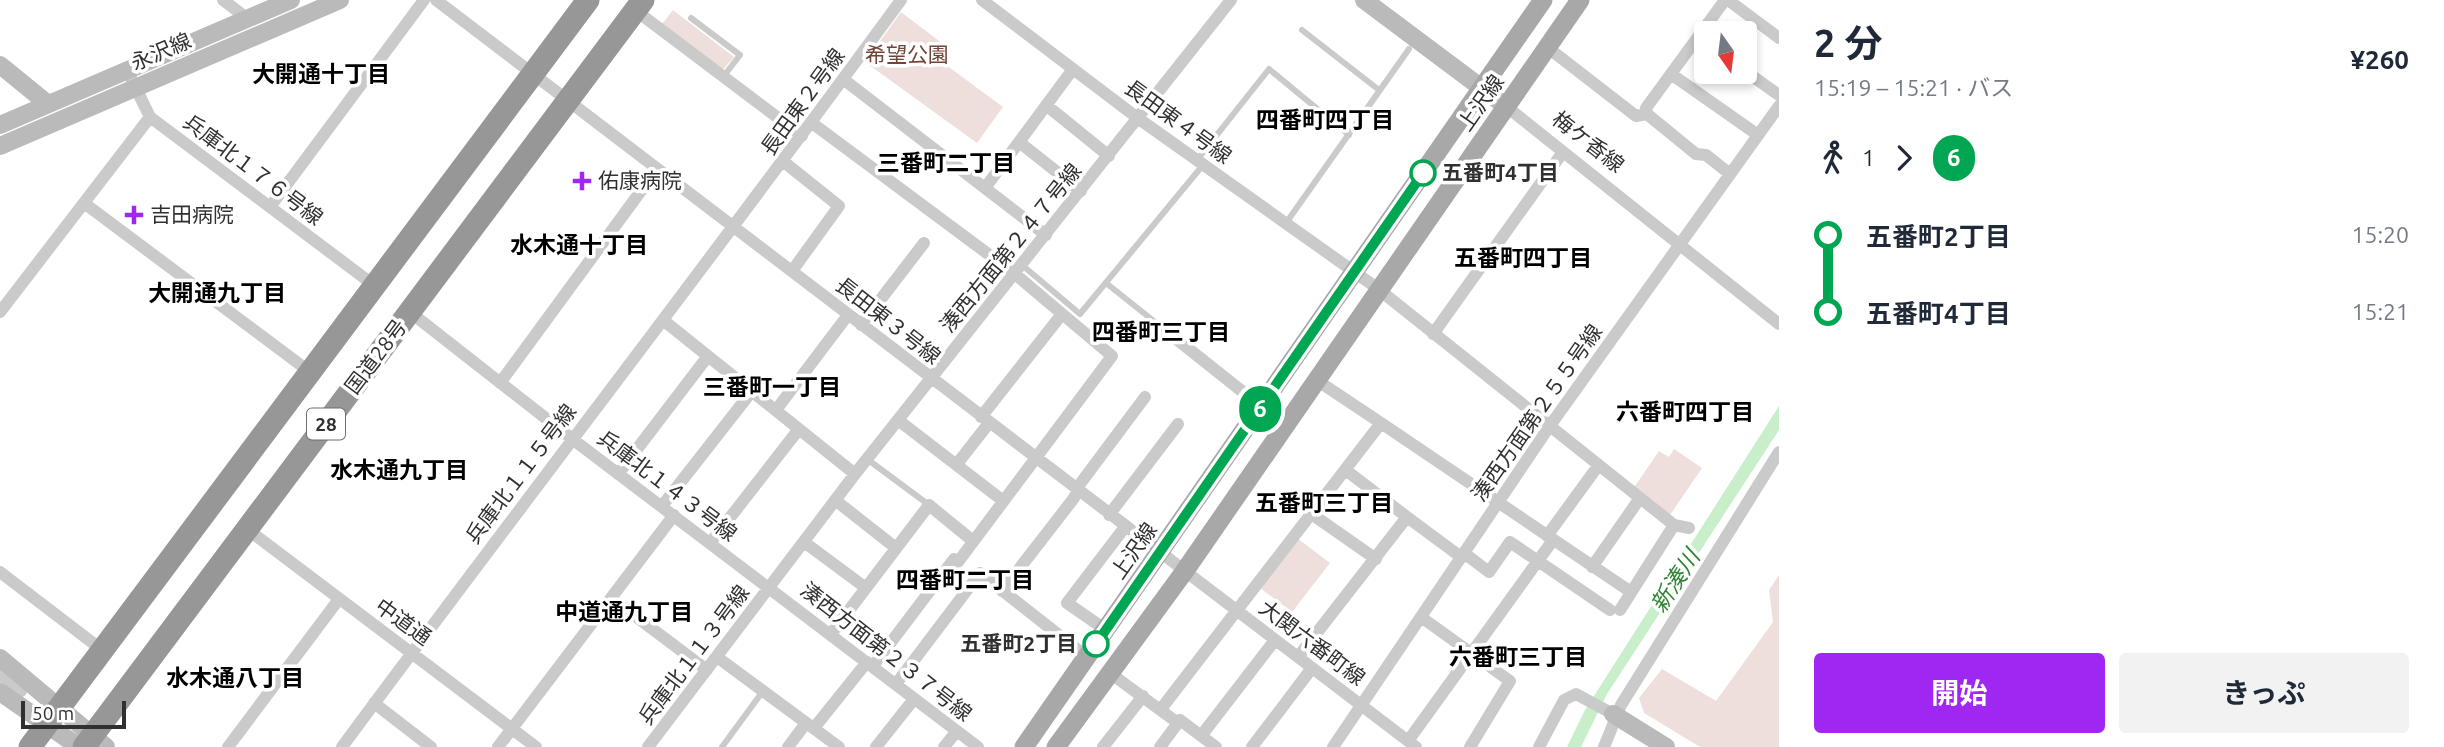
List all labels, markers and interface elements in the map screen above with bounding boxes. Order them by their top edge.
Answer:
north arrow [1694,21,1757,84]
map controls [1694,21,1757,84]
text: 2 分 [1814,22,1882,64]
street label: 永沢線 [127,28,194,74]
park label: 希望公園 [865,42,949,66]
street label: 長田東２号線 [755,43,849,159]
text: ¥260 [2350,45,2409,74]
district label: 大開通十丁目 [252,61,390,86]
street label: 上沢線 [1452,70,1508,135]
street label: 長田東４号線 [1121,74,1237,168]
text: 15:19 – 15:21 · バス [1814,75,2013,100]
street label: 梅ケ香線 [1548,106,1629,177]
district label: 四番町四丁目 [1256,107,1394,132]
street label: 兵庫北１７６号線 [179,109,328,229]
icon: walk [1814,139,1852,177]
icon: forward [1885,139,1923,177]
text: 6 [1947,144,1961,171]
text: 1 [1862,145,1875,170]
district label: 三番町二丁目 [877,150,1015,175]
street label: 湊西方面第２４７号線 [935,158,1086,337]
marker: 五番町4丁目 [1410,160,1436,186]
place label: 五番町4丁目 [1442,160,1559,184]
place label: 佑康病院 [598,168,682,192]
marker: 佑康病院 [572,171,592,191]
place label: 吉田病院 [150,202,234,226]
marker: 吉田病院 [124,205,144,225]
text: 五番町2丁目 [1866,222,2011,251]
text: 15:20 [2351,222,2409,247]
district label: 水木通十丁目 [510,232,648,257]
district label: 五番町四丁目 [1454,245,1592,270]
street label: 長田東３号線 [832,272,946,368]
district label: 大開通九丁目 [148,280,286,305]
text: 五番町4丁目 [1866,299,2011,328]
text: 15:21 [2351,299,2409,324]
street label: 国道28号 [340,315,411,398]
district label: 四番町三丁目 [1092,319,1230,344]
street label: 湊西方面第２５５号線 [1466,320,1606,505]
district label: 三番町一丁目 [703,374,841,399]
line badge: 6 [1237,386,1283,432]
text: 6 [1253,395,1267,422]
street label: 兵庫北１１５号線 [460,399,580,548]
district label: 六番町四丁目 [1616,399,1754,424]
road number: 28 [307,408,345,440]
street label: 兵庫北１４３号線 [593,425,742,545]
district label: 水木通九丁目 [330,457,468,482]
district label: 五番町三丁目 [1255,490,1393,515]
street label: 上沢線 [1105,518,1161,583]
water label: 新湊川 [1645,542,1705,616]
district label: 四番町二丁目 [896,567,1034,592]
street label: 湊西方面第２３７号線 [796,577,977,725]
street label: 兵庫北１１３号線 [633,580,753,729]
street label: 中道通 [371,593,436,649]
street label: 大関六番町線 [1255,595,1370,690]
district label: 中道通九丁目 [555,599,693,624]
place label: 五番町2丁目 [960,631,1077,655]
marker: 五番町2丁目 [1083,631,1109,657]
district label: 六番町三丁目 [1449,644,1587,669]
button: 開始 [1814,653,2105,733]
button: きっぷ [2119,653,2409,733]
district label: 水木通八丁目 [166,665,304,690]
scale bar [21,698,126,730]
text: 50 m [32,702,74,724]

